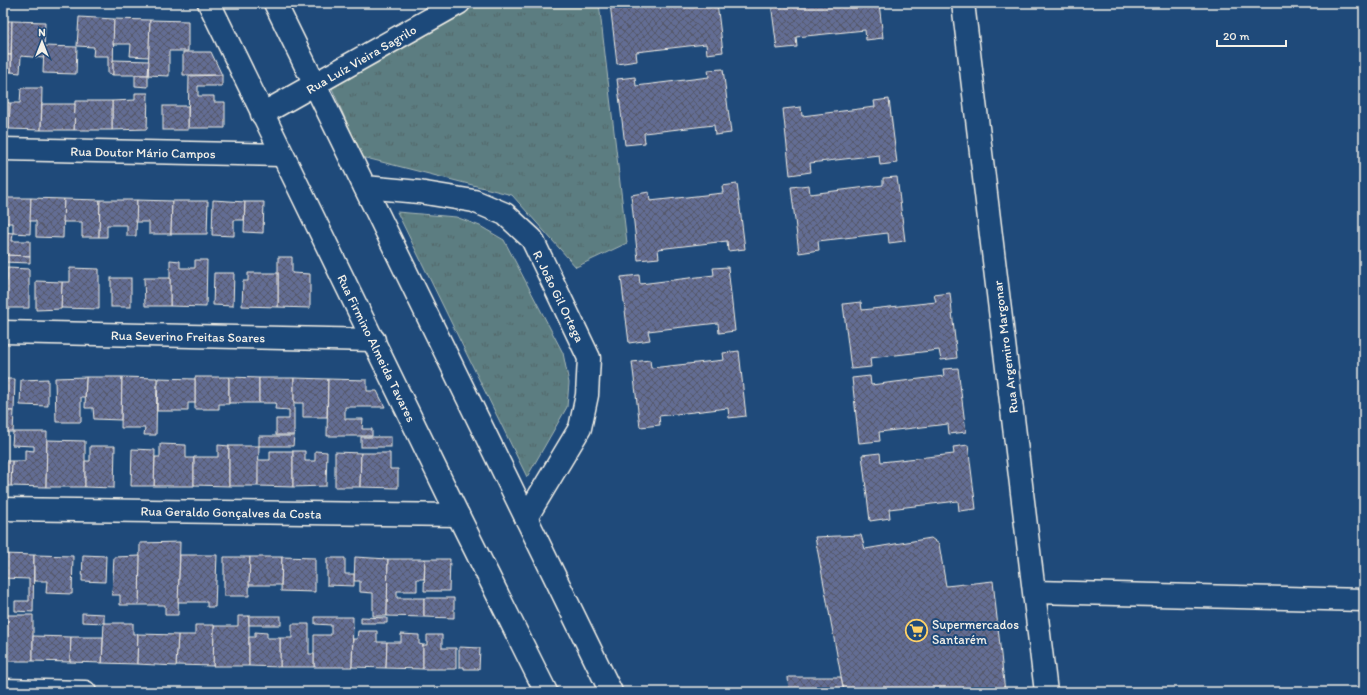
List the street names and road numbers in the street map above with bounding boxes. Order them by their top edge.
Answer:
street label: Rua Luíz Vieira Sagrilo [304,22,419,97]
street label: Rua Doutor Mário Campos [70,144,216,161]
street label: R. João Gil Ortega [530,248,588,345]
street label: Rua Firmino Almeida Tavares [334,272,419,425]
street label: Rua Argemiro Margonar [990,280,1021,414]
street label: Rua Severino Freitas Soares [111,328,266,345]
street label: Rua Geraldo Gonçalves da Costa [140,503,322,522]

